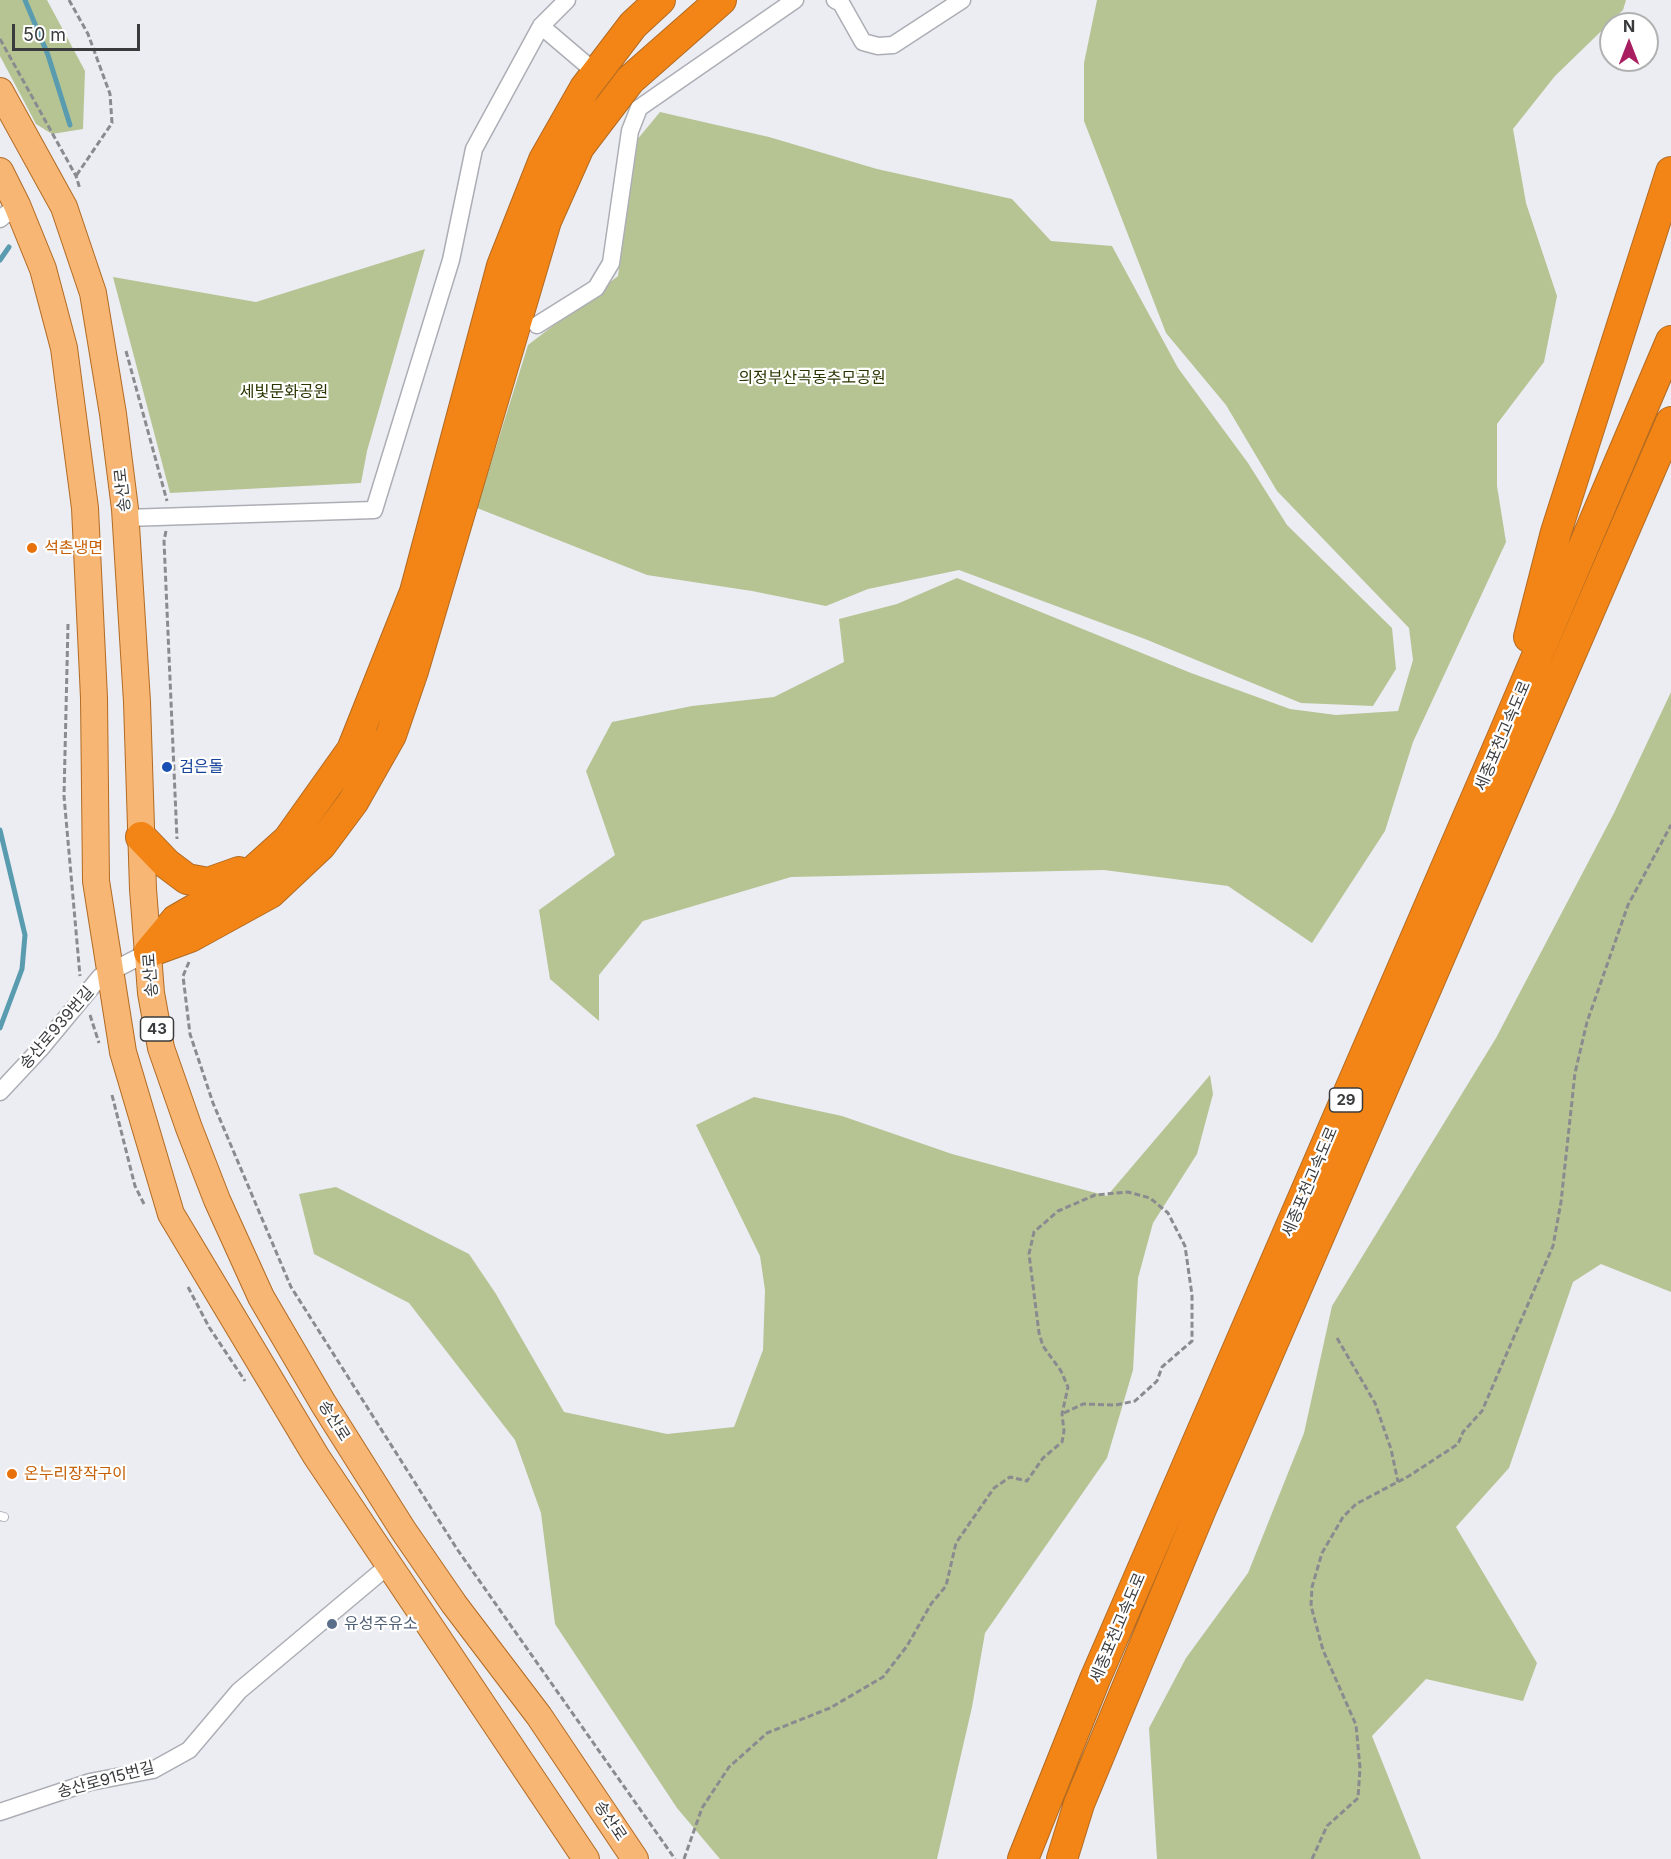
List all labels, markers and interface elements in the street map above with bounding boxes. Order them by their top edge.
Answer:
scale bar [15,12,142,50]
north arrow [1599,12,1659,72]
text: N [1623,16,1635,36]
text: 50 m [23,24,66,45]
park label: 의정부산곡동추모공원 [738,368,886,388]
park label: 세빛문화공원 [240,382,328,402]
street label: 송산로 [111,467,135,513]
place label: 석촌냉면 [44,538,103,558]
marker: 석촌냉면 [25,541,39,555]
street label: 세종포천고속도로 [1471,678,1535,794]
place label: 검은돌 [179,757,223,777]
marker: 검은돌 [160,760,174,774]
street label: 송산로 [140,952,162,998]
street label: 송산로939번길 [16,983,98,1073]
road number: 43 [140,1017,174,1041]
road number: 29 [1330,1088,1362,1112]
street label: 세종포천고속도로 [1278,1124,1342,1240]
street label: 송산로 [314,1397,354,1445]
place label: 온누리장작구이 [24,1464,127,1484]
marker: 온누리장작구이 [5,1467,19,1481]
street label: 세종포천고속도로 [1086,1570,1150,1686]
place label: 유성주유소 [344,1614,418,1634]
marker: 유성주유소 [325,1617,339,1631]
street label: 송산로915번길 [55,1758,157,1802]
street label: 송산로 [590,1797,630,1845]

